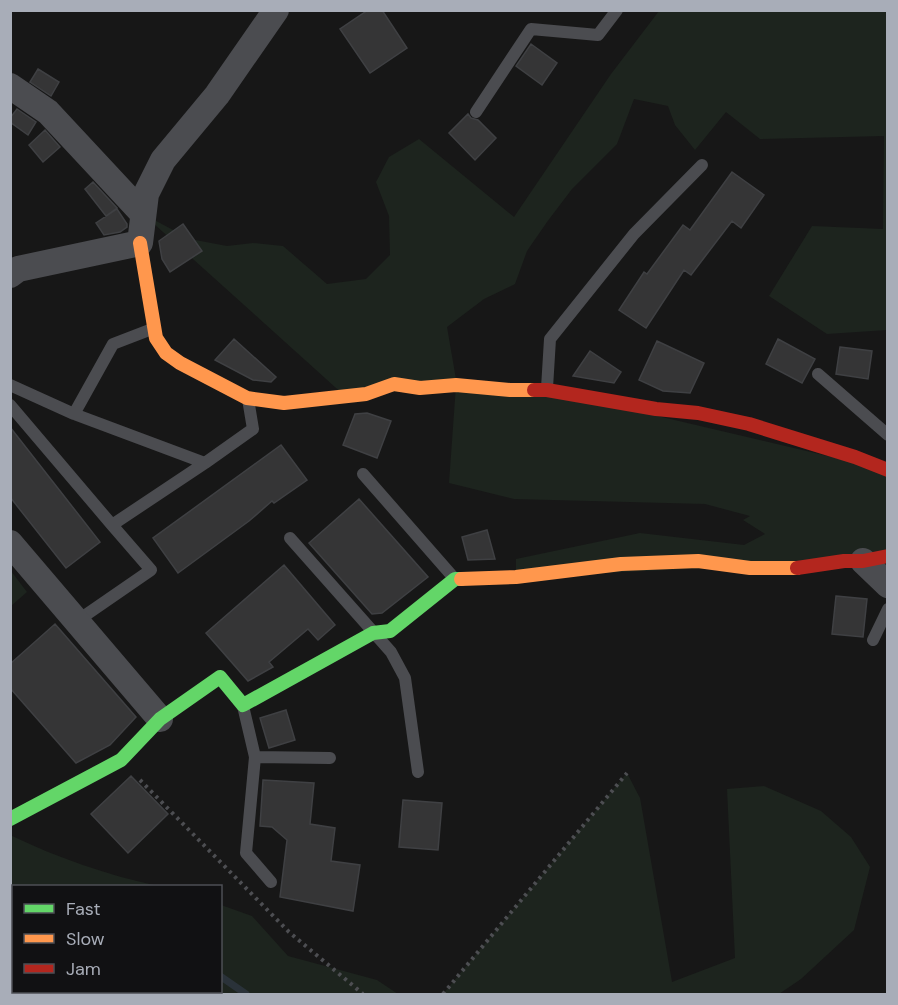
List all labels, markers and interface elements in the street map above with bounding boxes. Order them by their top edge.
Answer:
legend [12,885,222,993]
text: Fast [66,897,101,921]
text: Slow [66,927,105,951]
text: Jam [66,957,101,981]

